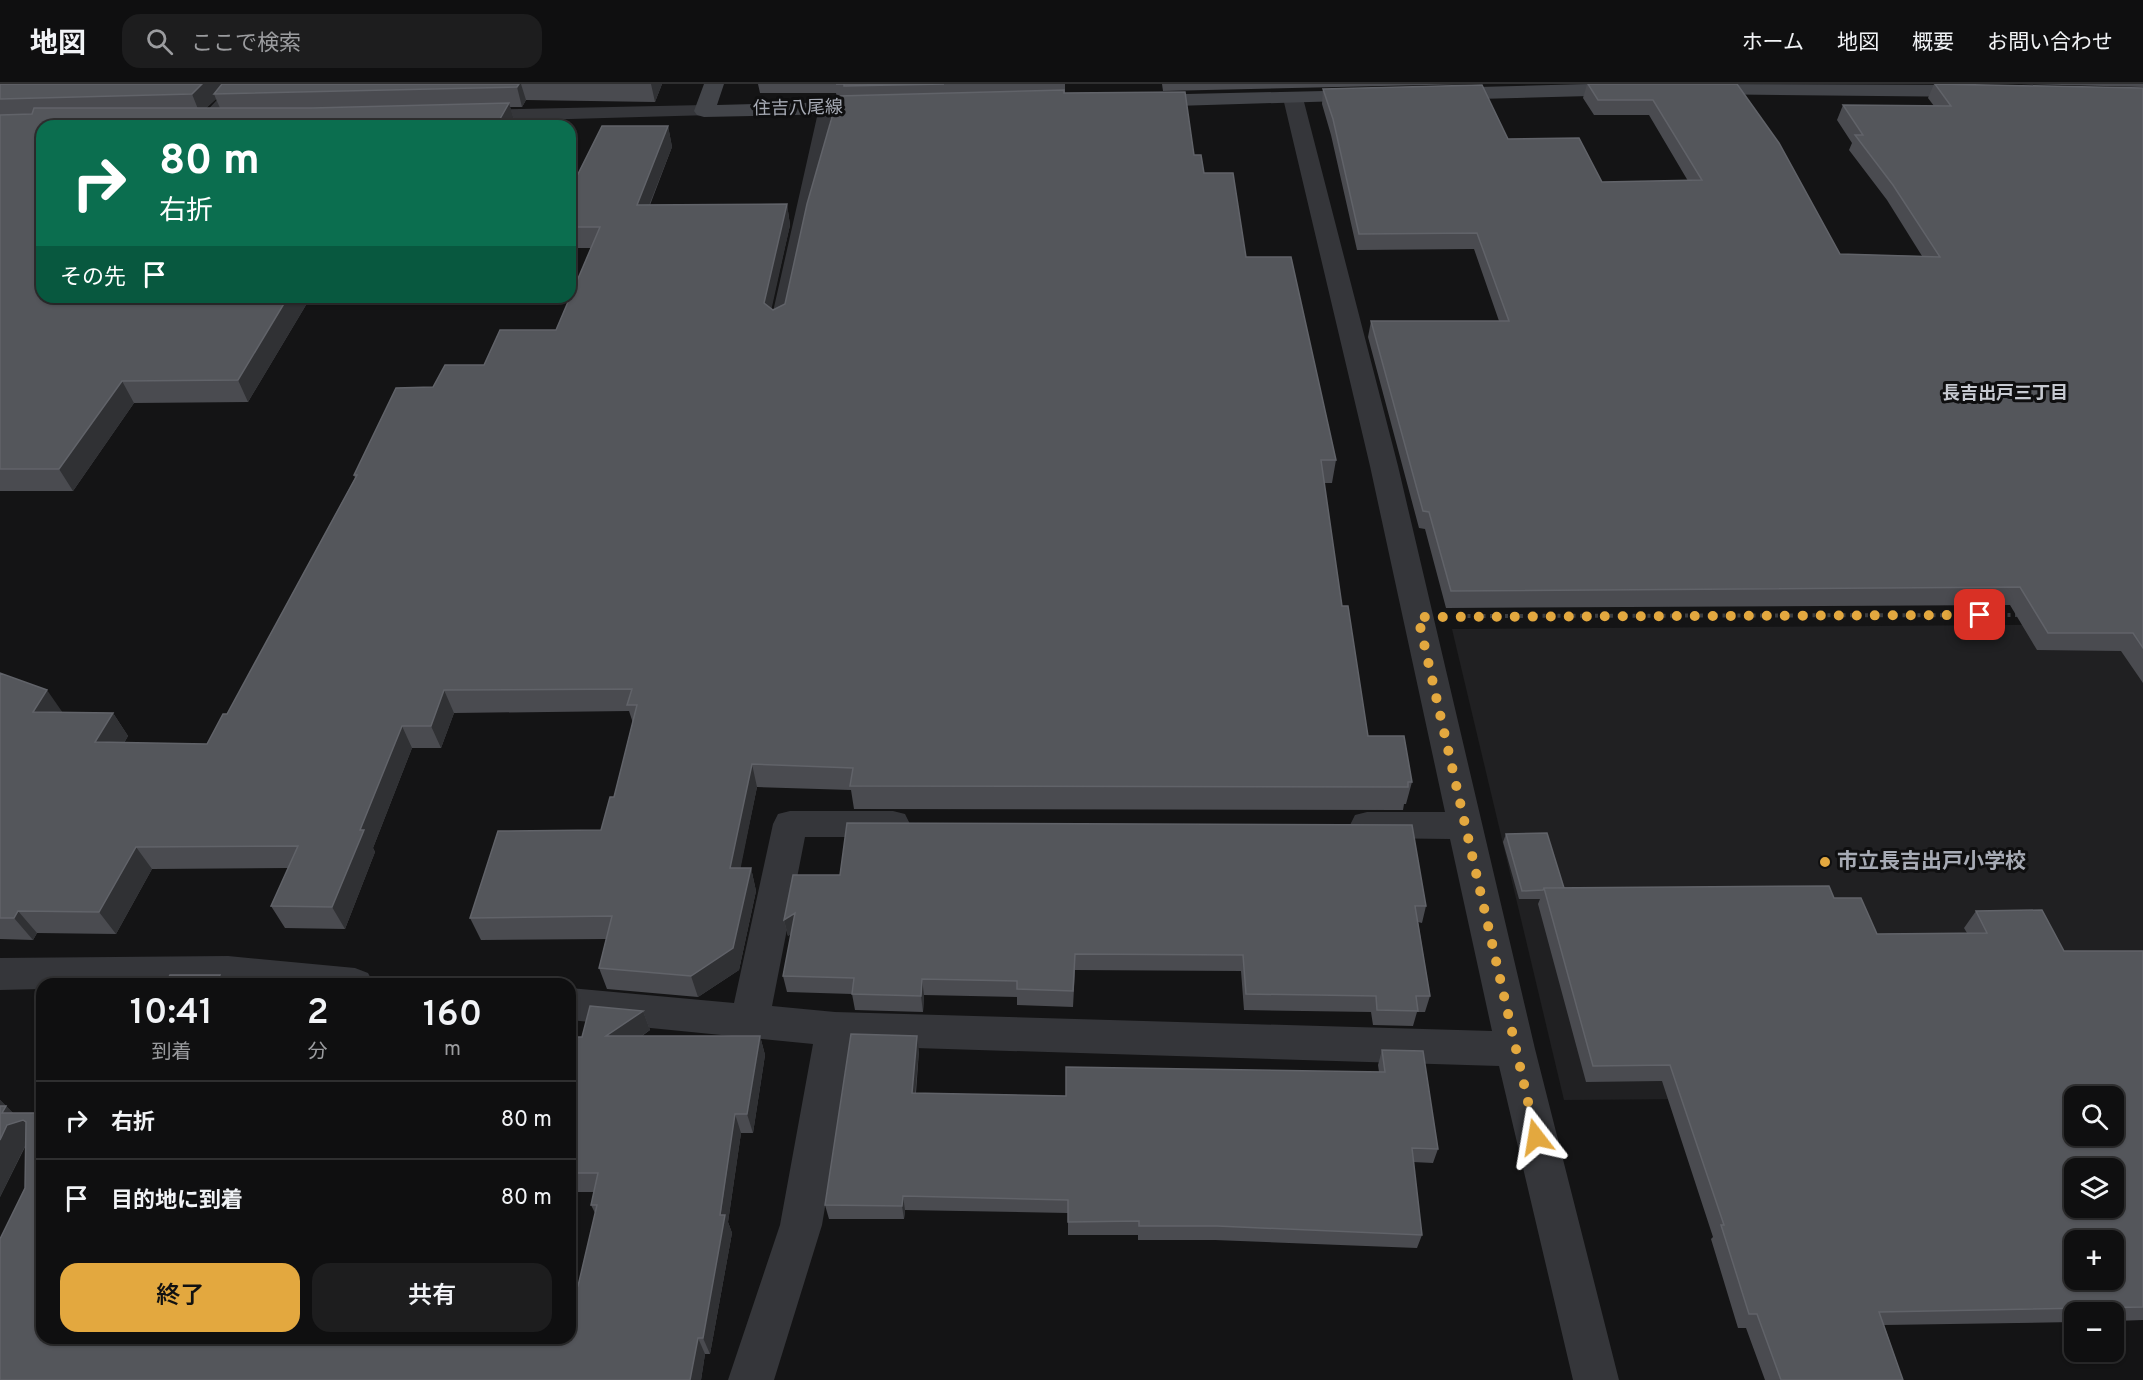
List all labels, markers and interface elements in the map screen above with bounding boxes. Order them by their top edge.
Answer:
search box [122,14,542,68]
icon: search [143,25,176,58]
text: 地図 [30,27,86,63]
text: ホーム [1742,30,1804,57]
text: 地図 [1837,30,1879,57]
text: 概要 [1912,30,1954,57]
text: お問い合わせ [1987,30,2113,57]
text: ここで検索 [191,31,301,58]
street label: 住吉八尾線 [753,97,843,121]
text: 80 m [159,136,260,189]
icon: right [60,144,138,222]
text: 右折 [159,195,213,229]
icon: arrive [138,258,171,291]
text: その先 [60,265,126,292]
district label: 長吉出戸三丁目 [1942,383,2068,406]
pin [1954,589,2005,640]
icon: arrive [1963,598,1996,631]
place label: 市立長吉出戸小学校 [1837,849,2026,876]
marker: 市立長吉出戸小学校 [1818,855,1832,869]
text: 10:41 [130,991,213,1037]
text: 2 [307,991,329,1037]
text: 160 [423,993,482,1039]
text: m [444,1037,461,1063]
text: 到着 [151,1040,191,1066]
text: 分 [308,1040,328,1066]
map controls [2064,1086,2124,1362]
button: search [2064,1086,2124,1146]
icon: right [60,1104,93,1137]
position arrow [1504,1105,1568,1169]
text: 80 m [501,1107,552,1134]
text: 右折 [111,1110,155,1137]
button: layers [2064,1158,2124,1218]
icon: arrive [60,1182,93,1215]
text: 80 m [501,1185,552,1212]
text: 目的地に到着 [111,1188,243,1215]
button: + [2064,1230,2124,1290]
button: 終了 [60,1263,300,1332]
button: 共有 [312,1263,552,1332]
button: − [2064,1302,2124,1362]

